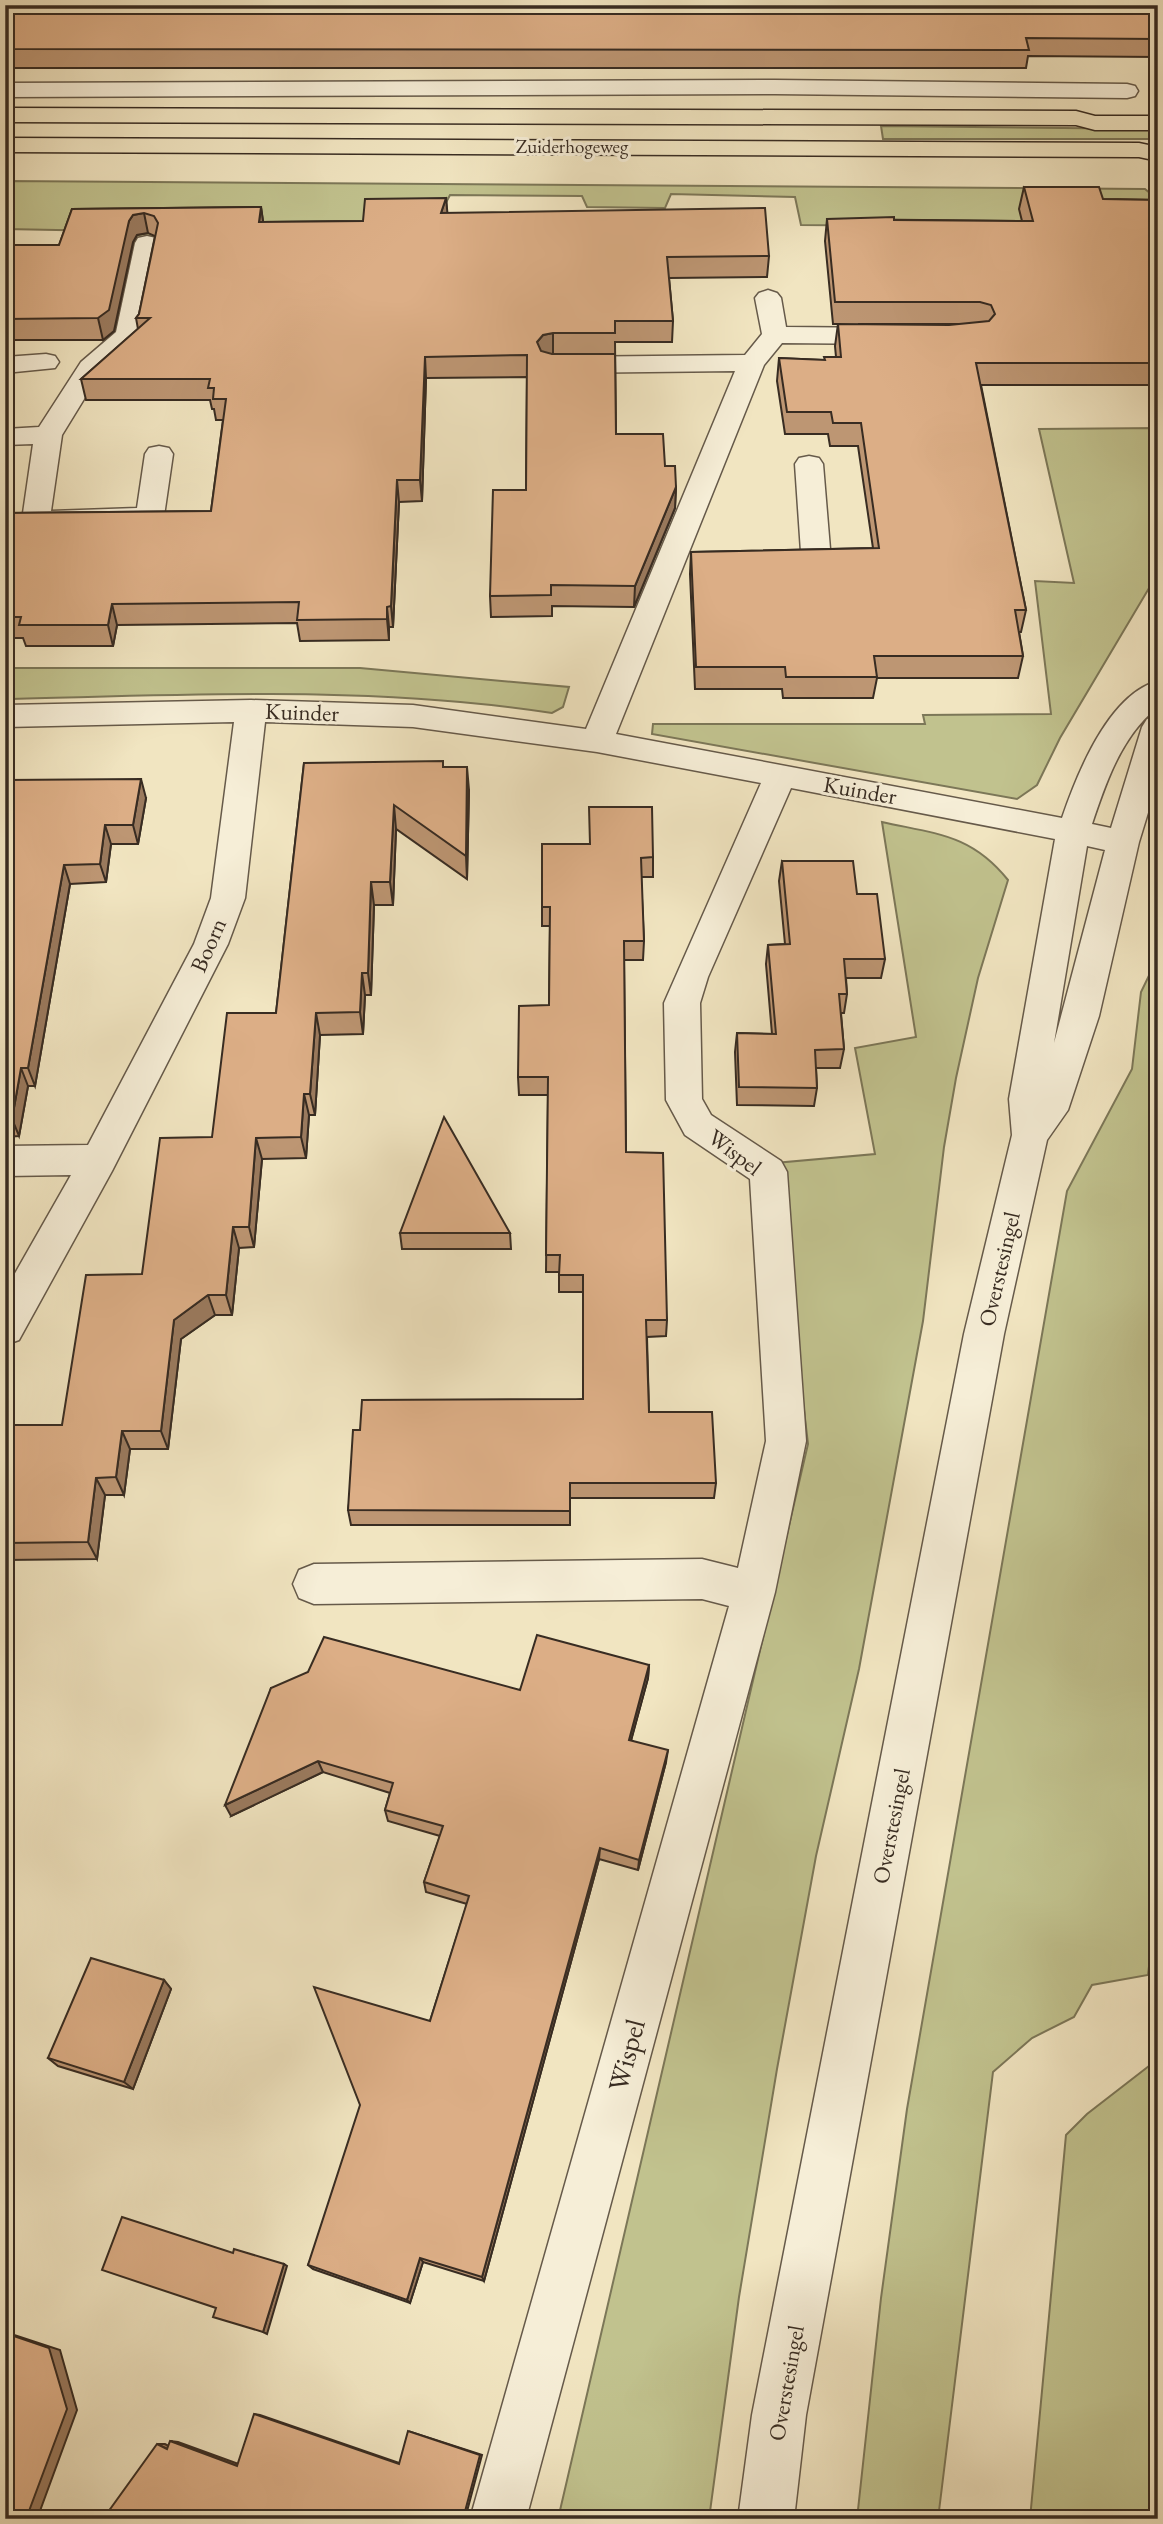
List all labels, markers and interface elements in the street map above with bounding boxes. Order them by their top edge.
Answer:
street label: Zuiderhogeweg [516,134,629,159]
street label: Kuinder [265,696,340,728]
street label: Kuinder [821,769,899,811]
street label: Boorn [183,913,233,977]
street label: Wispel [702,1122,768,1182]
street label: Overstesingel [971,1208,1027,1329]
street label: Overstesingel [865,1765,917,1886]
street label: Wispel [599,2015,653,2095]
street label: Overstesingel [761,2322,811,2443]

